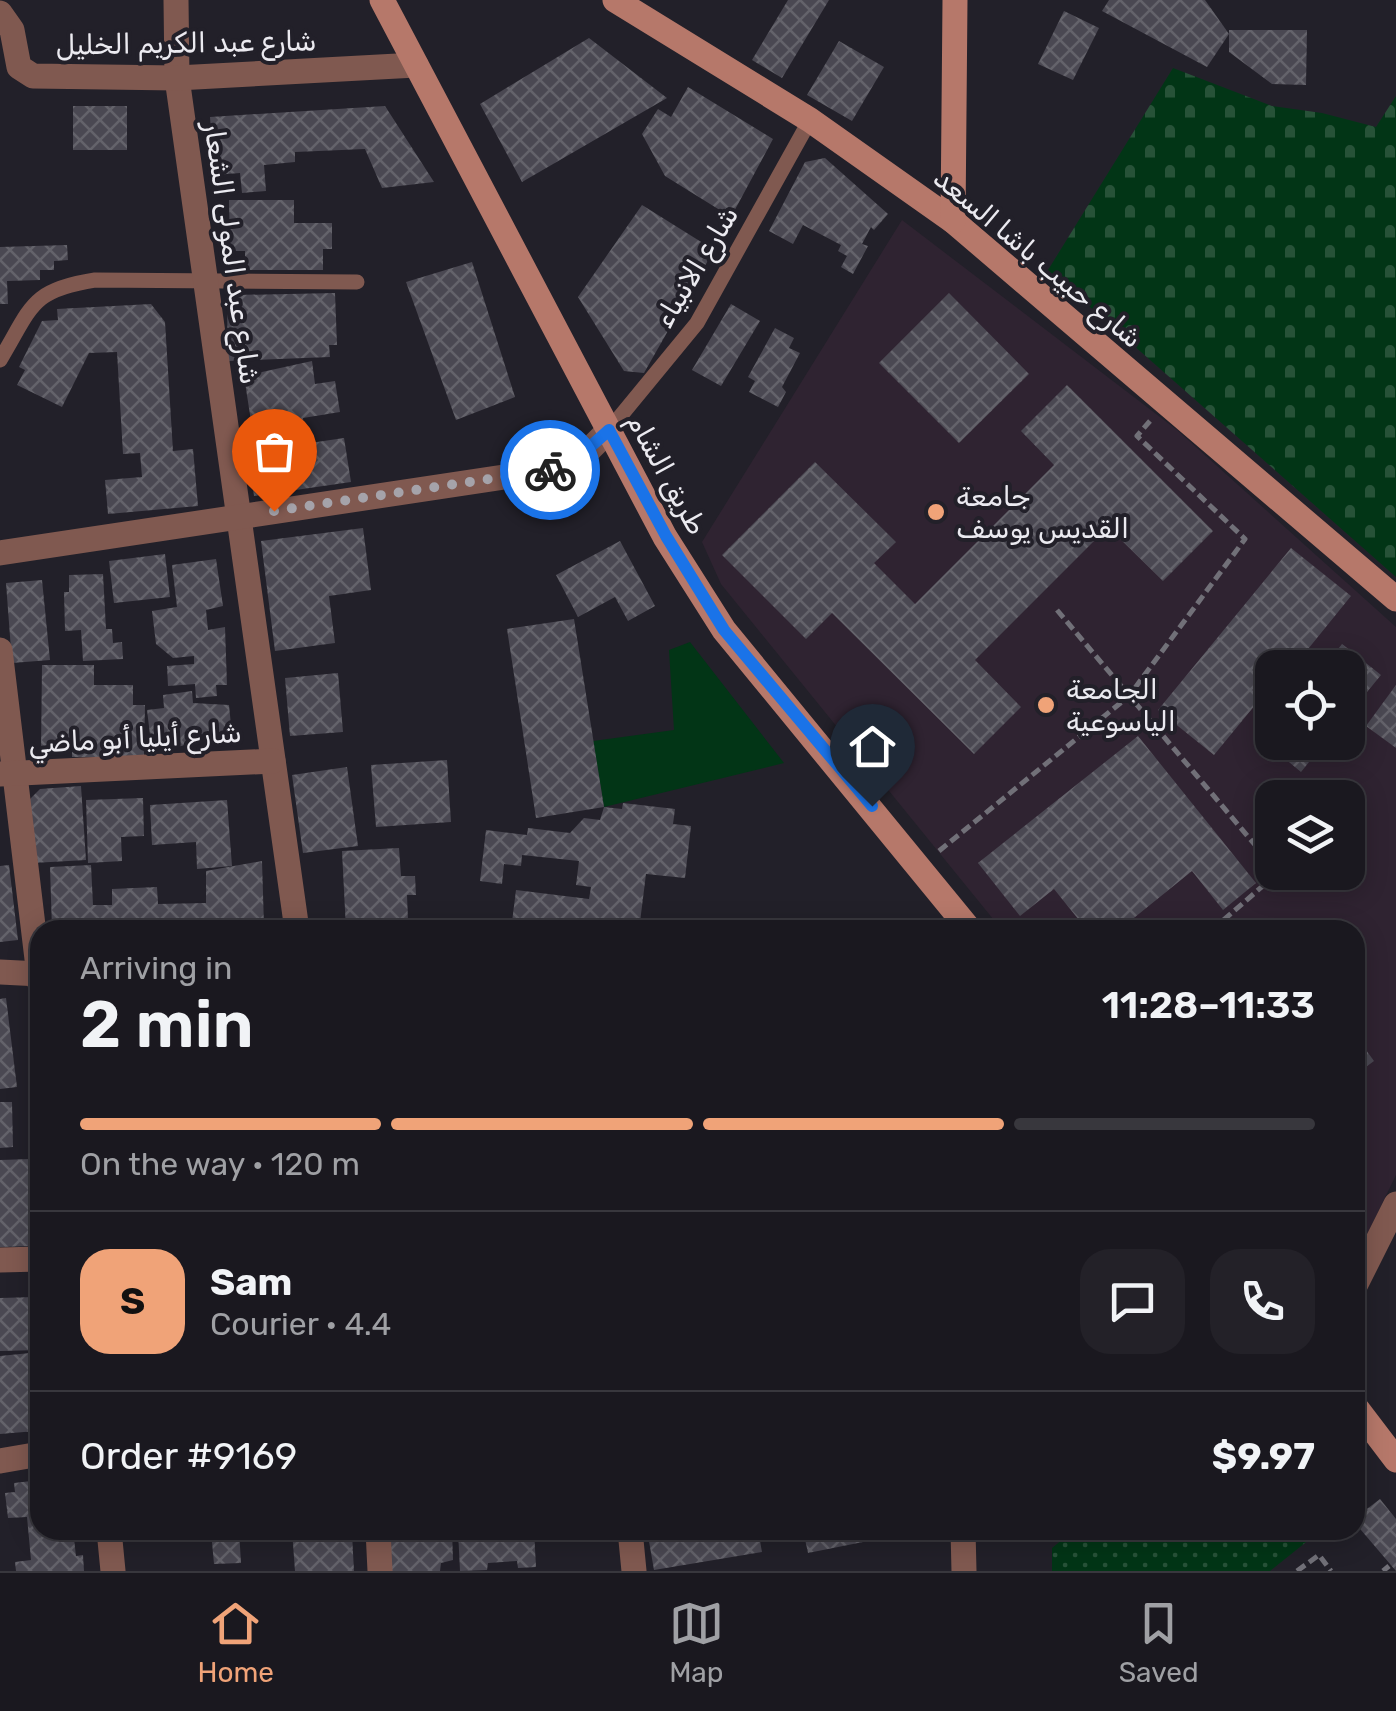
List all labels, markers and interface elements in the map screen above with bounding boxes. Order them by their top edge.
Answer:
street label: شارع عبد الكريم الخليل [55,24,317,65]
street label: شارع عبد المولى الشعار [194,118,267,387]
street label: شارع حبيب باشا السعد [925,161,1149,357]
street label: شارع الانبياء [647,200,748,335]
street label: طريق الشام [618,408,714,541]
pin [232,409,317,512]
courier [500,420,600,520]
icon: bag [247,424,302,479]
icon: bike [523,443,578,498]
place label: جامعة القديس يوسف [956,480,1129,545]
marker: جامعة القديس يوسف [925,501,947,523]
map controls [1255,650,1365,890]
button: locate [1255,650,1365,760]
place label: الجامعة الياسوعية [1066,673,1176,738]
marker: الجامعة الياسوعية [1035,694,1057,716]
pin [830,704,915,807]
street label: شارع أيليا أبو ماضي [27,716,243,765]
icon: home [845,719,900,774]
button: layers [1255,780,1365,890]
text: Arriving in [80,949,232,987]
text: 11:28–11:33 [1102,982,1315,1028]
text: 2 min [80,986,254,1063]
text: On the way · 120 m [80,1145,360,1183]
button: chat [1080,1249,1185,1354]
button: phone [1210,1249,1315,1354]
text: Sam [210,1259,292,1305]
text: S [120,1278,145,1324]
text: Courier · 4.4 [210,1305,391,1343]
text: Order #9169 [80,1433,297,1479]
text: $9.97 [1212,1433,1315,1479]
tab: Home [197,1596,274,1689]
tab: Map [669,1596,724,1689]
tab: Saved [1119,1596,1199,1689]

